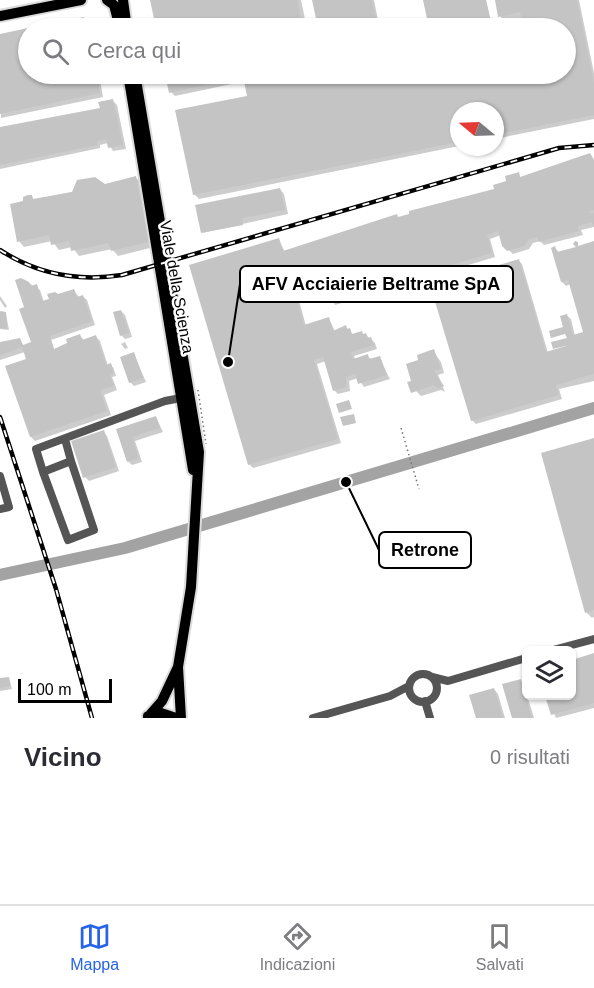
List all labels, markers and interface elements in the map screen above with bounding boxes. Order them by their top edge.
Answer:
search box [18,18,576,84]
icon: search [39,35,72,68]
text: Cerca qui [87,38,181,63]
north arrow [450,102,504,156]
street label: Viale della Scienza [157,219,197,355]
callout: AFV Acciaierie Beltrame SpA [240,266,513,302]
text: AFV Acciaierie Beltrame SpA [252,274,500,294]
callout: Retrone [379,532,471,568]
text: Retrone [391,540,459,560]
map controls [522,646,576,700]
button: layers [522,646,576,700]
scale bar [18,676,112,704]
text: 100 m [27,681,71,698]
text: Vicino [24,742,102,772]
text: 0 risultati [490,746,570,768]
tab: Mappa [70,920,119,974]
tab: Indicazioni [260,920,335,974]
tab: Salvati [476,920,524,974]

